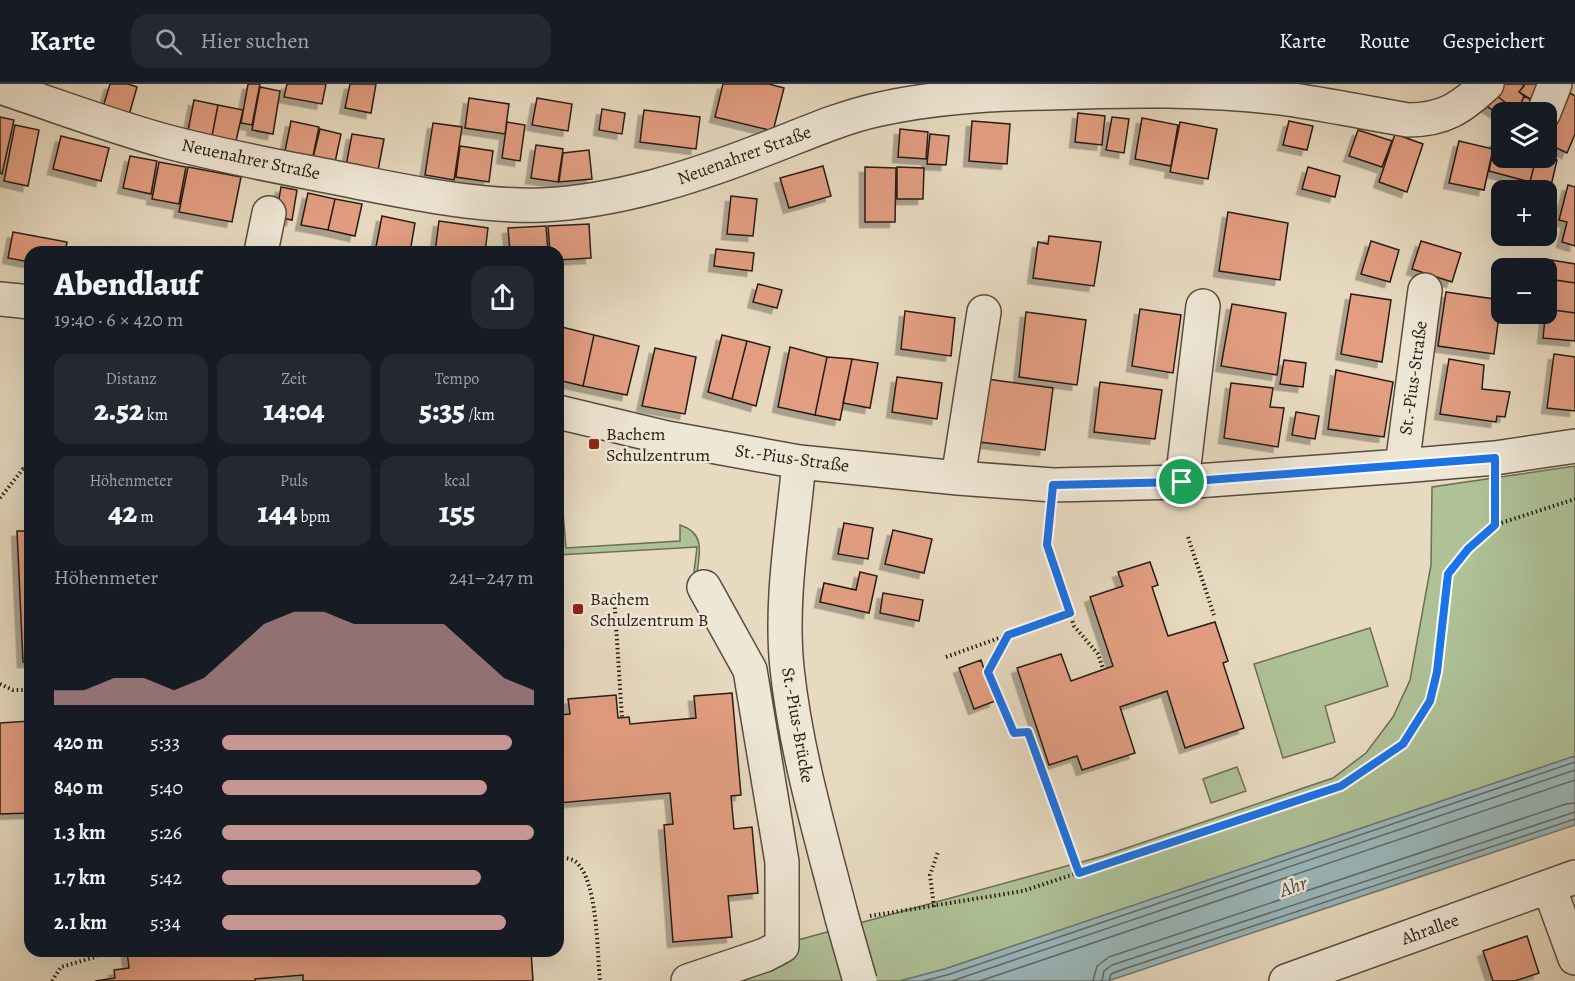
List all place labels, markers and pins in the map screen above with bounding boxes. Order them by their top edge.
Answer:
place label: Bachem Schulzentrum [606,422,710,467]
marker: Bachem Schulzentrum [587,437,601,451]
pin [1156,456,1207,507]
place label: Bachem Schulzentrum B [590,587,709,632]
marker: Bachem Schulzentrum B [571,602,585,616]

